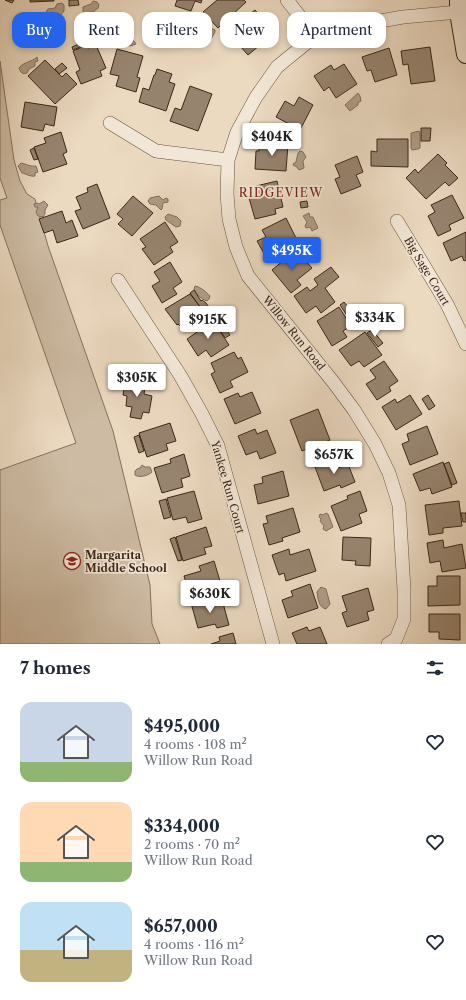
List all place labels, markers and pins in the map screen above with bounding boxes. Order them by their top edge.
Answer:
pin: $404K [244,123,300,157]
pin: $495K [264,237,320,271]
pin: $334K [347,304,403,338]
pin: $915K [180,306,236,340]
pin: $305K [109,364,165,398]
pin: $657K [306,441,362,475]
place label: Margarita Middle School [85,548,167,575]
school or university icon: Margarita Middle School [62,551,82,571]
pin: $630K [182,580,238,614]

